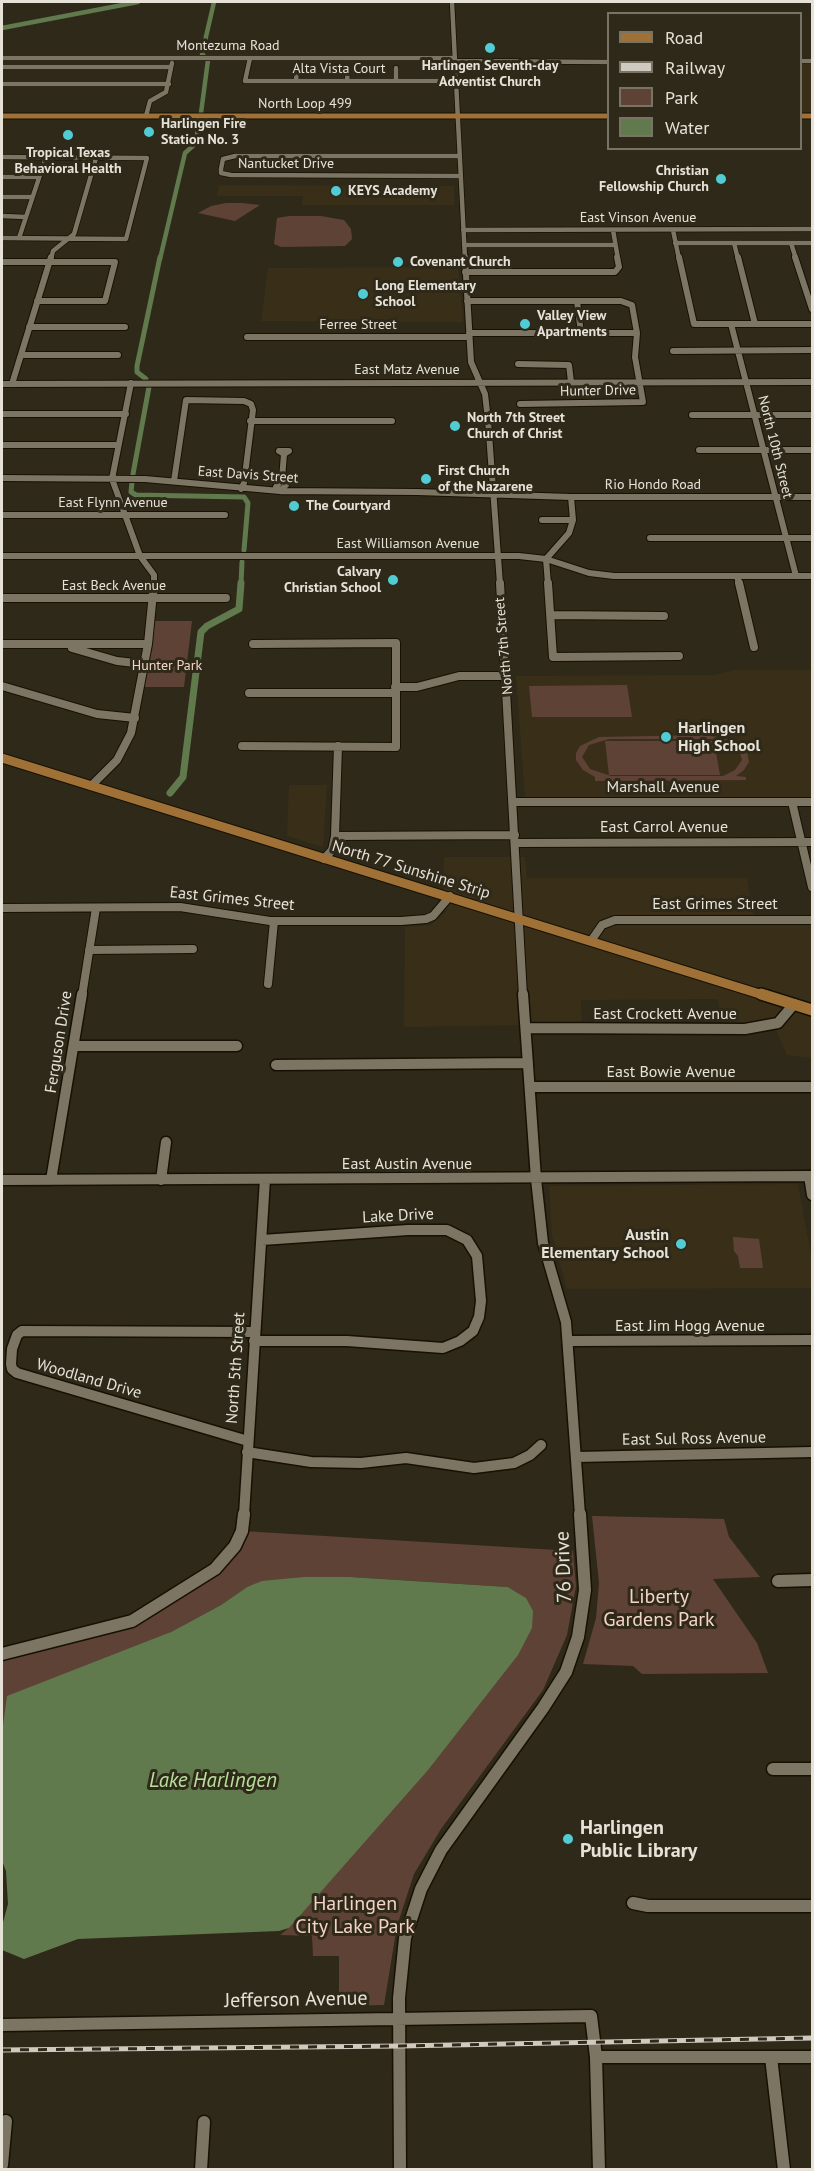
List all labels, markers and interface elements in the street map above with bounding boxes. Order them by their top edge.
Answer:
legend [607,12,802,150]
text: Road [665,26,703,49]
street label: Montezuma Road [176,38,280,54]
marker: Harlingen Seventh-day Adventist Church [483,41,497,55]
text: Railway [665,56,725,79]
place label: Harlingen Seventh-day Adventist Church [422,58,558,90]
street label: Alta Vista Court [292,61,386,77]
text: Park [665,86,698,109]
street label: North Loop 499 [258,96,352,112]
place label: Harlingen Fire Station No. 3 [161,116,246,148]
text: Water [665,116,709,139]
marker: Harlingen Fire Station No. 3 [142,125,156,139]
marker: Tropical Texas Behavioral Health [61,128,75,142]
place label: Tropical Texas Behavioral Health [14,145,122,178]
street label: Nantucket Drive [238,156,334,172]
place label: Christian Fellowship Church [599,163,709,196]
marker: Christian Fellowship Church [714,172,728,186]
place label: KEYS Academy [348,183,437,199]
marker: KEYS Academy [329,184,343,198]
street label: East Vinson Avenue [580,210,696,226]
place label: Covenant Church [410,254,511,270]
marker: Covenant Church [391,255,405,269]
place label: Long Elementary School [375,278,476,310]
marker: Long Elementary School [356,287,370,301]
place label: Valley View Apartments [537,308,607,340]
street label: Ferree Street [319,317,397,333]
marker: Valley View Apartments [518,317,532,331]
street label: East Matz Avenue [354,362,460,378]
street label: Hunter Drive [560,382,636,400]
street label: North 10th Street [754,394,796,500]
place label: North 7th Street Church of Christ [467,410,565,442]
marker: North 7th Street Church of Christ [448,419,462,433]
street label: East Davis Street [197,463,299,487]
place label: First Church of the Nazarene [438,463,533,496]
marker: First Church of the Nazarene [419,472,433,486]
street label: Rio Hondo Road [605,477,701,493]
street label: East Flynn Avenue [58,495,168,511]
place label: The Courtyard [306,498,391,514]
marker: The Courtyard [287,499,301,513]
street label: East Williamson Avenue [337,536,479,552]
place label: Calvary Christian School [284,564,381,596]
marker: Calvary Christian School [386,573,400,587]
street label: East Beck Avenue [62,578,166,594]
street label: North 7th Street [491,597,517,695]
park label: Hunter Park [132,658,202,674]
place label: Harlingen High School [678,718,760,756]
marker: Harlingen High School [659,730,673,744]
street label: Marshall Avenue [606,777,720,797]
street label: East Carrol Avenue [600,817,728,837]
street label: North 77 Sunshine Strip [330,837,492,903]
street label: East Grimes Street [169,883,295,915]
street label: East Grimes Street [652,894,778,914]
street label: Ferguson Drive [41,990,77,1094]
street label: East Crockett Avenue [593,1004,737,1024]
street label: East Bowie Avenue [606,1062,736,1082]
street label: East Austin Avenue [342,1154,472,1174]
street label: Lake Drive [362,1205,434,1227]
place label: Austin Elementary School [541,1225,669,1263]
marker: Austin Elementary School [674,1237,688,1251]
street label: North 5th Street [223,1312,249,1424]
street label: East Jim Hogg Avenue [615,1316,765,1336]
street label: Woodland Drive [34,1355,144,1403]
street label: East Sul Ross Avenue [622,1428,766,1450]
street label: 76 Drive [551,1531,577,1603]
park label: Liberty Gardens Park [603,1585,715,1632]
water label: Lake Harlingen [149,1768,277,1794]
place label: Harlingen Public Library [580,1816,697,1863]
marker: Harlingen Public Library [561,1832,575,1846]
park label: Harlingen City Lake Park [295,1892,415,1939]
street label: Jefferson Avenue [224,1987,368,2013]

